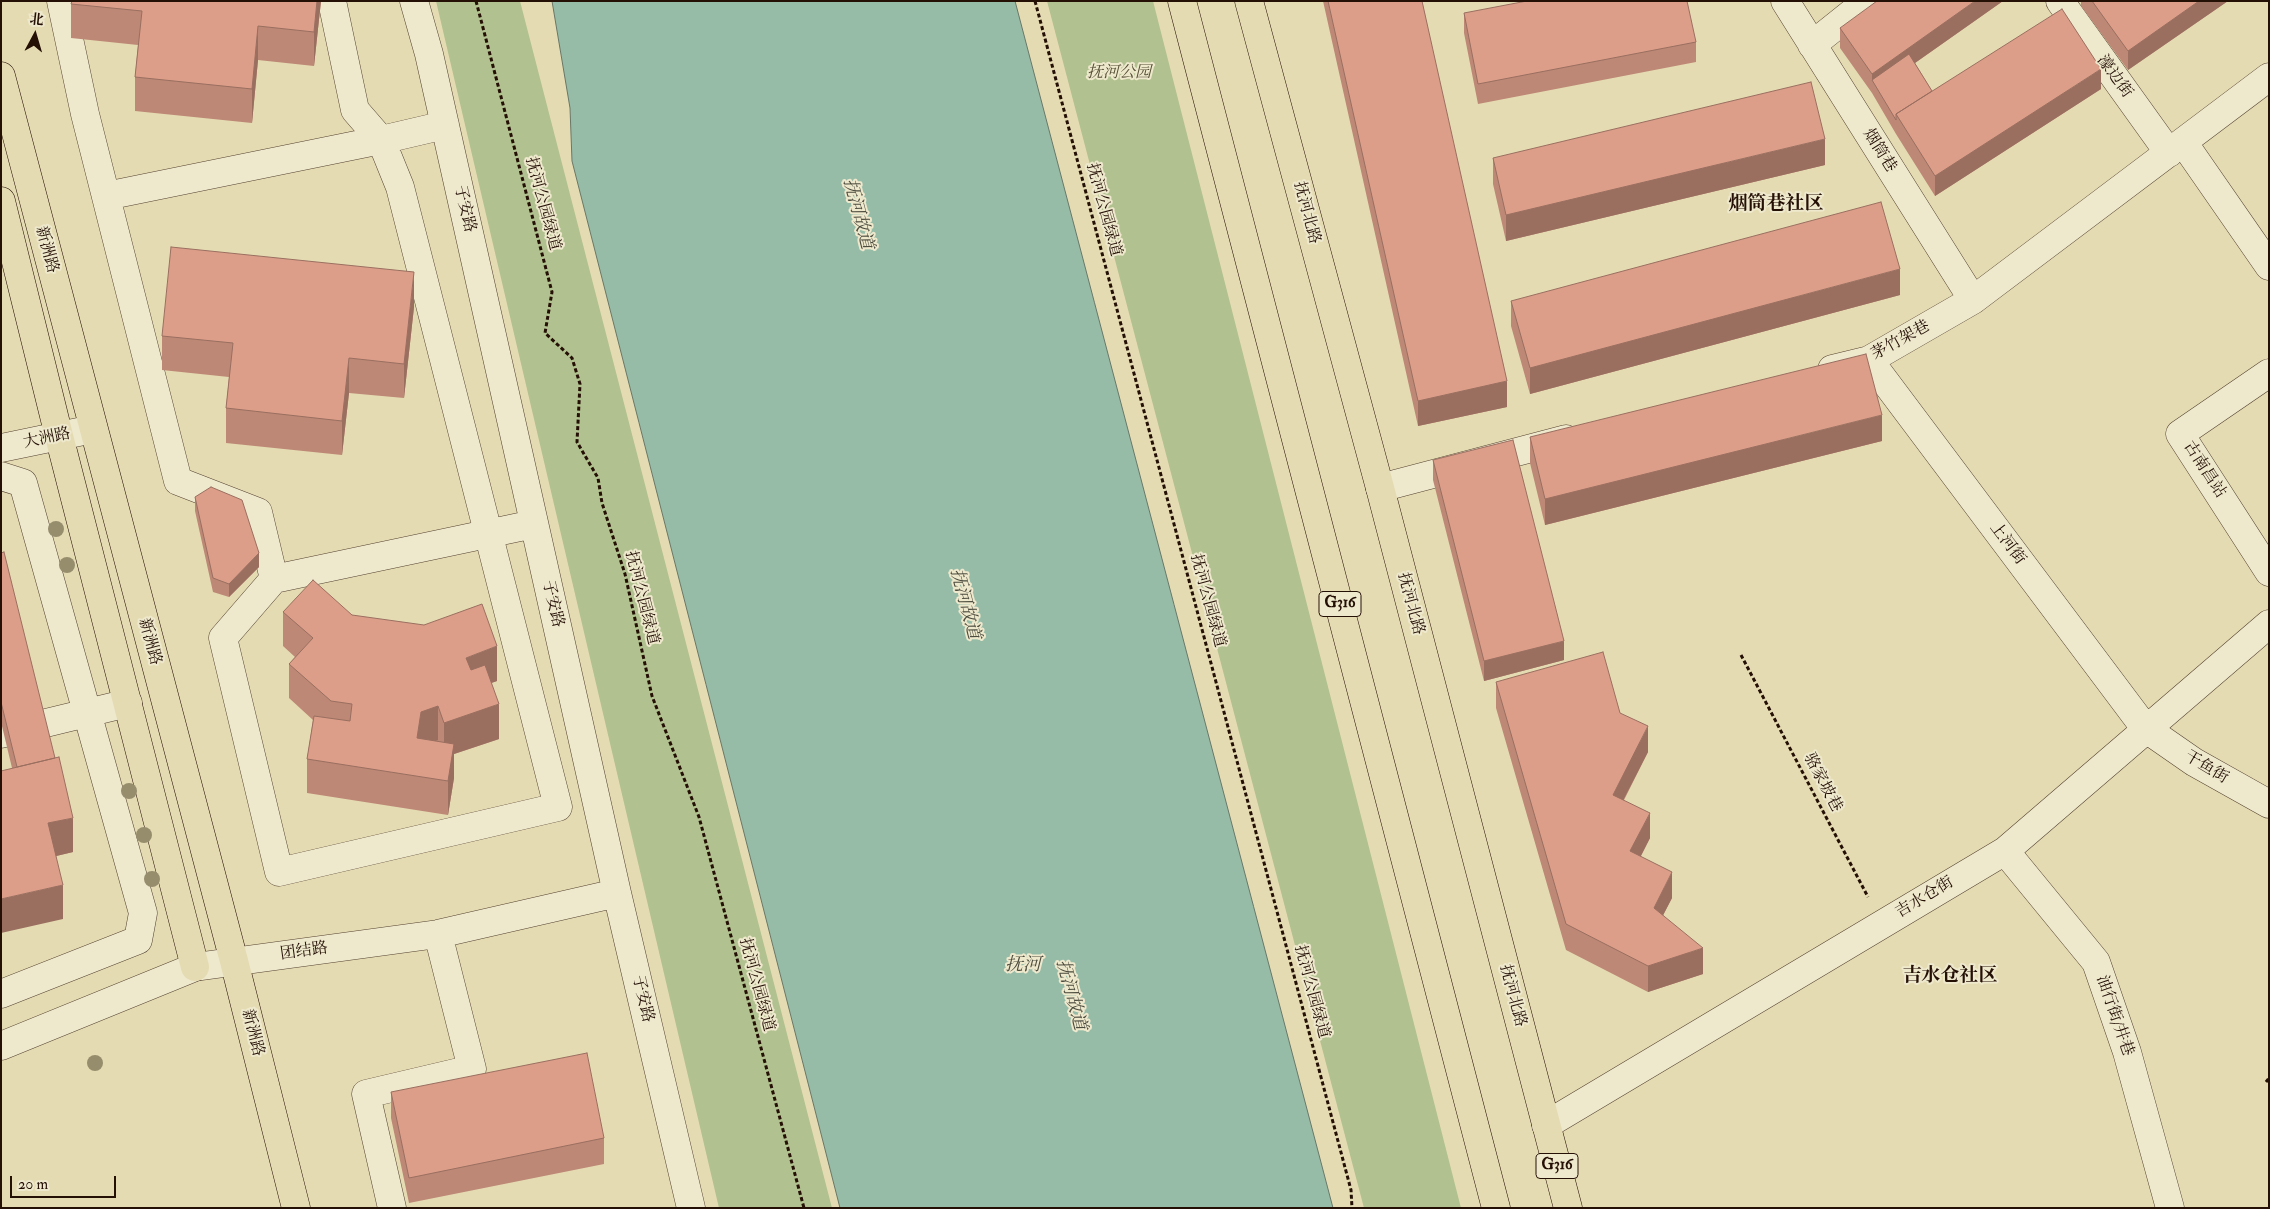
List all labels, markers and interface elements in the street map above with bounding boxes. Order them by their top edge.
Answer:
north arrow [10,10,60,60]
text: 北 [29,10,44,29]
street label: 濠边街 [2092,52,2136,102]
park label: 抚河公园 [1087,64,1151,84]
street label: 烟筒巷 [1858,126,1900,176]
street label: 抚河公园绿道 [520,155,564,253]
street label: 抚河公园绿道 [1081,161,1125,259]
water label: 抚河故道 [837,176,877,252]
street label: 抚河北路 [1288,180,1324,246]
street label: 子安路 [449,183,479,235]
district label: 烟筒巷社区 [1729,194,1823,216]
street label: 新洲路 [31,224,61,276]
street label: 茅竹架巷 [1868,317,1934,365]
street label: 大洲路 [22,425,72,453]
street label: 古南昌站 [2179,438,2229,502]
street label: 上河街 [1985,519,2029,569]
street label: 抚河公园绿道 [620,549,662,647]
street label: 抚河公园绿道 [1185,552,1229,650]
water label: 抚河故道 [944,566,984,642]
street label: 抚河北路 [1392,571,1428,637]
street label: 子安路 [537,578,567,630]
road number: G316 [1319,592,1361,616]
street label: 新洲路 [134,616,164,668]
street label: 干鱼街 [2180,747,2232,789]
street label: 骆家坡巷 [1799,750,1845,816]
street label: 吉水仓街 [1893,873,1957,923]
street label: 抚河公园绿道 [734,936,778,1034]
street label: 团结路 [279,939,329,965]
street label: 抚河公园绿道 [1289,943,1333,1041]
water label: 抚河 [1005,955,1041,977]
water label: 抚河故道 [1050,957,1090,1033]
street label: 抚河北路 [1494,963,1530,1029]
district label: 吉水仓社区 [1903,966,1997,988]
street label: 子安路 [627,973,657,1025]
street label: 油行街/井巷 [2091,973,2137,1059]
street label: 新洲路 [237,1007,267,1059]
road number: G316 [1536,1154,1578,1178]
scale bar [12,1166,119,1198]
text: 20 m [18,1175,48,1194]

